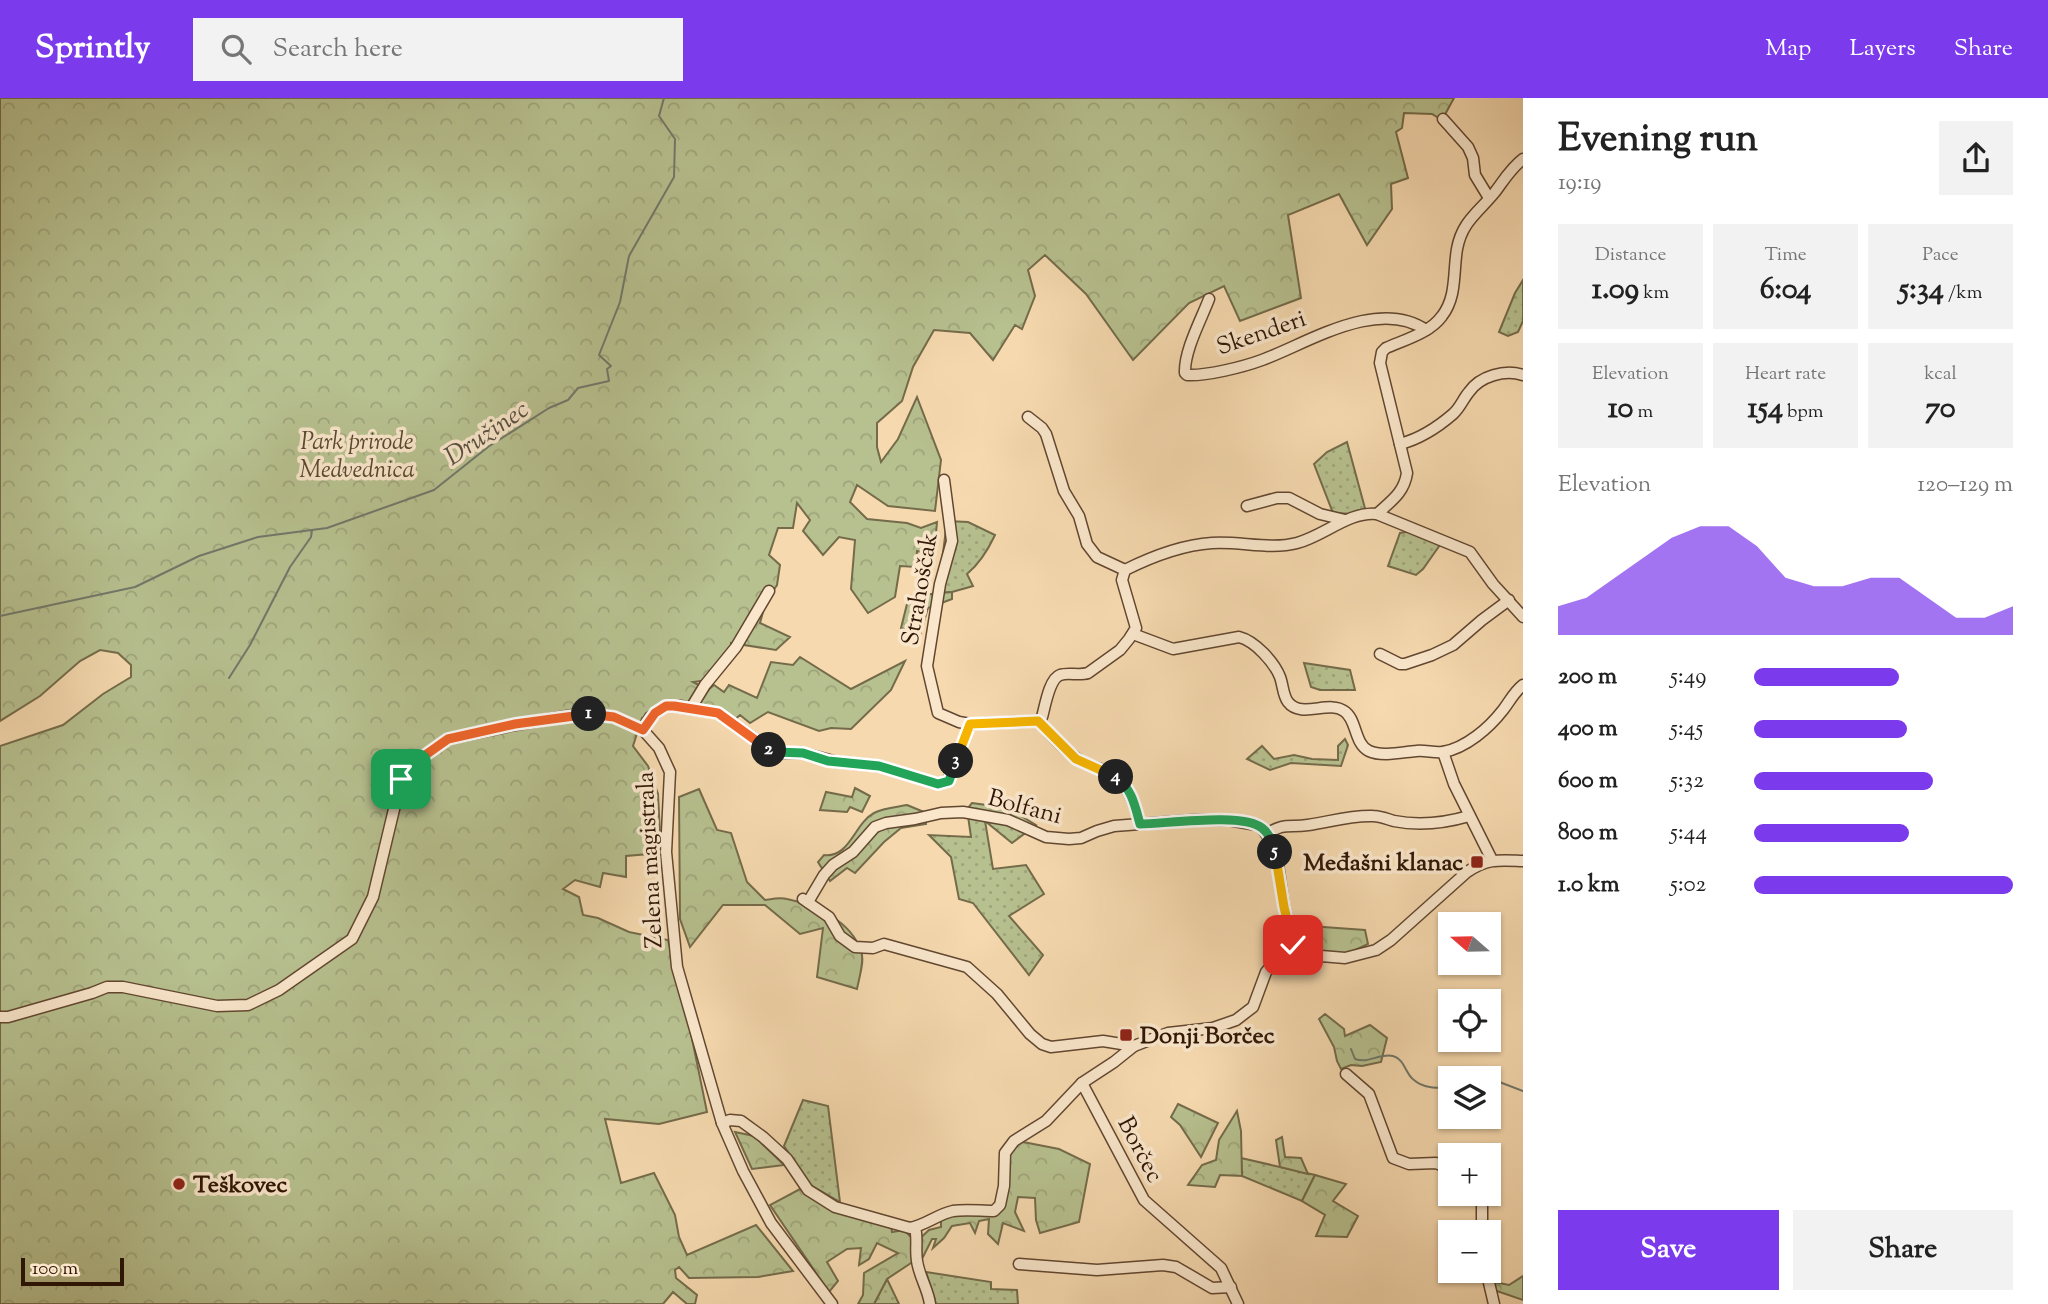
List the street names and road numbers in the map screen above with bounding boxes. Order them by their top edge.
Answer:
street label: Skenderi [1212,303,1311,365]
street label: Strahoščak [894,530,948,648]
street label: Zelena magistrala [629,771,673,949]
street label: Bolfani [984,782,1065,834]
street label: Borčec [1108,1111,1171,1189]

